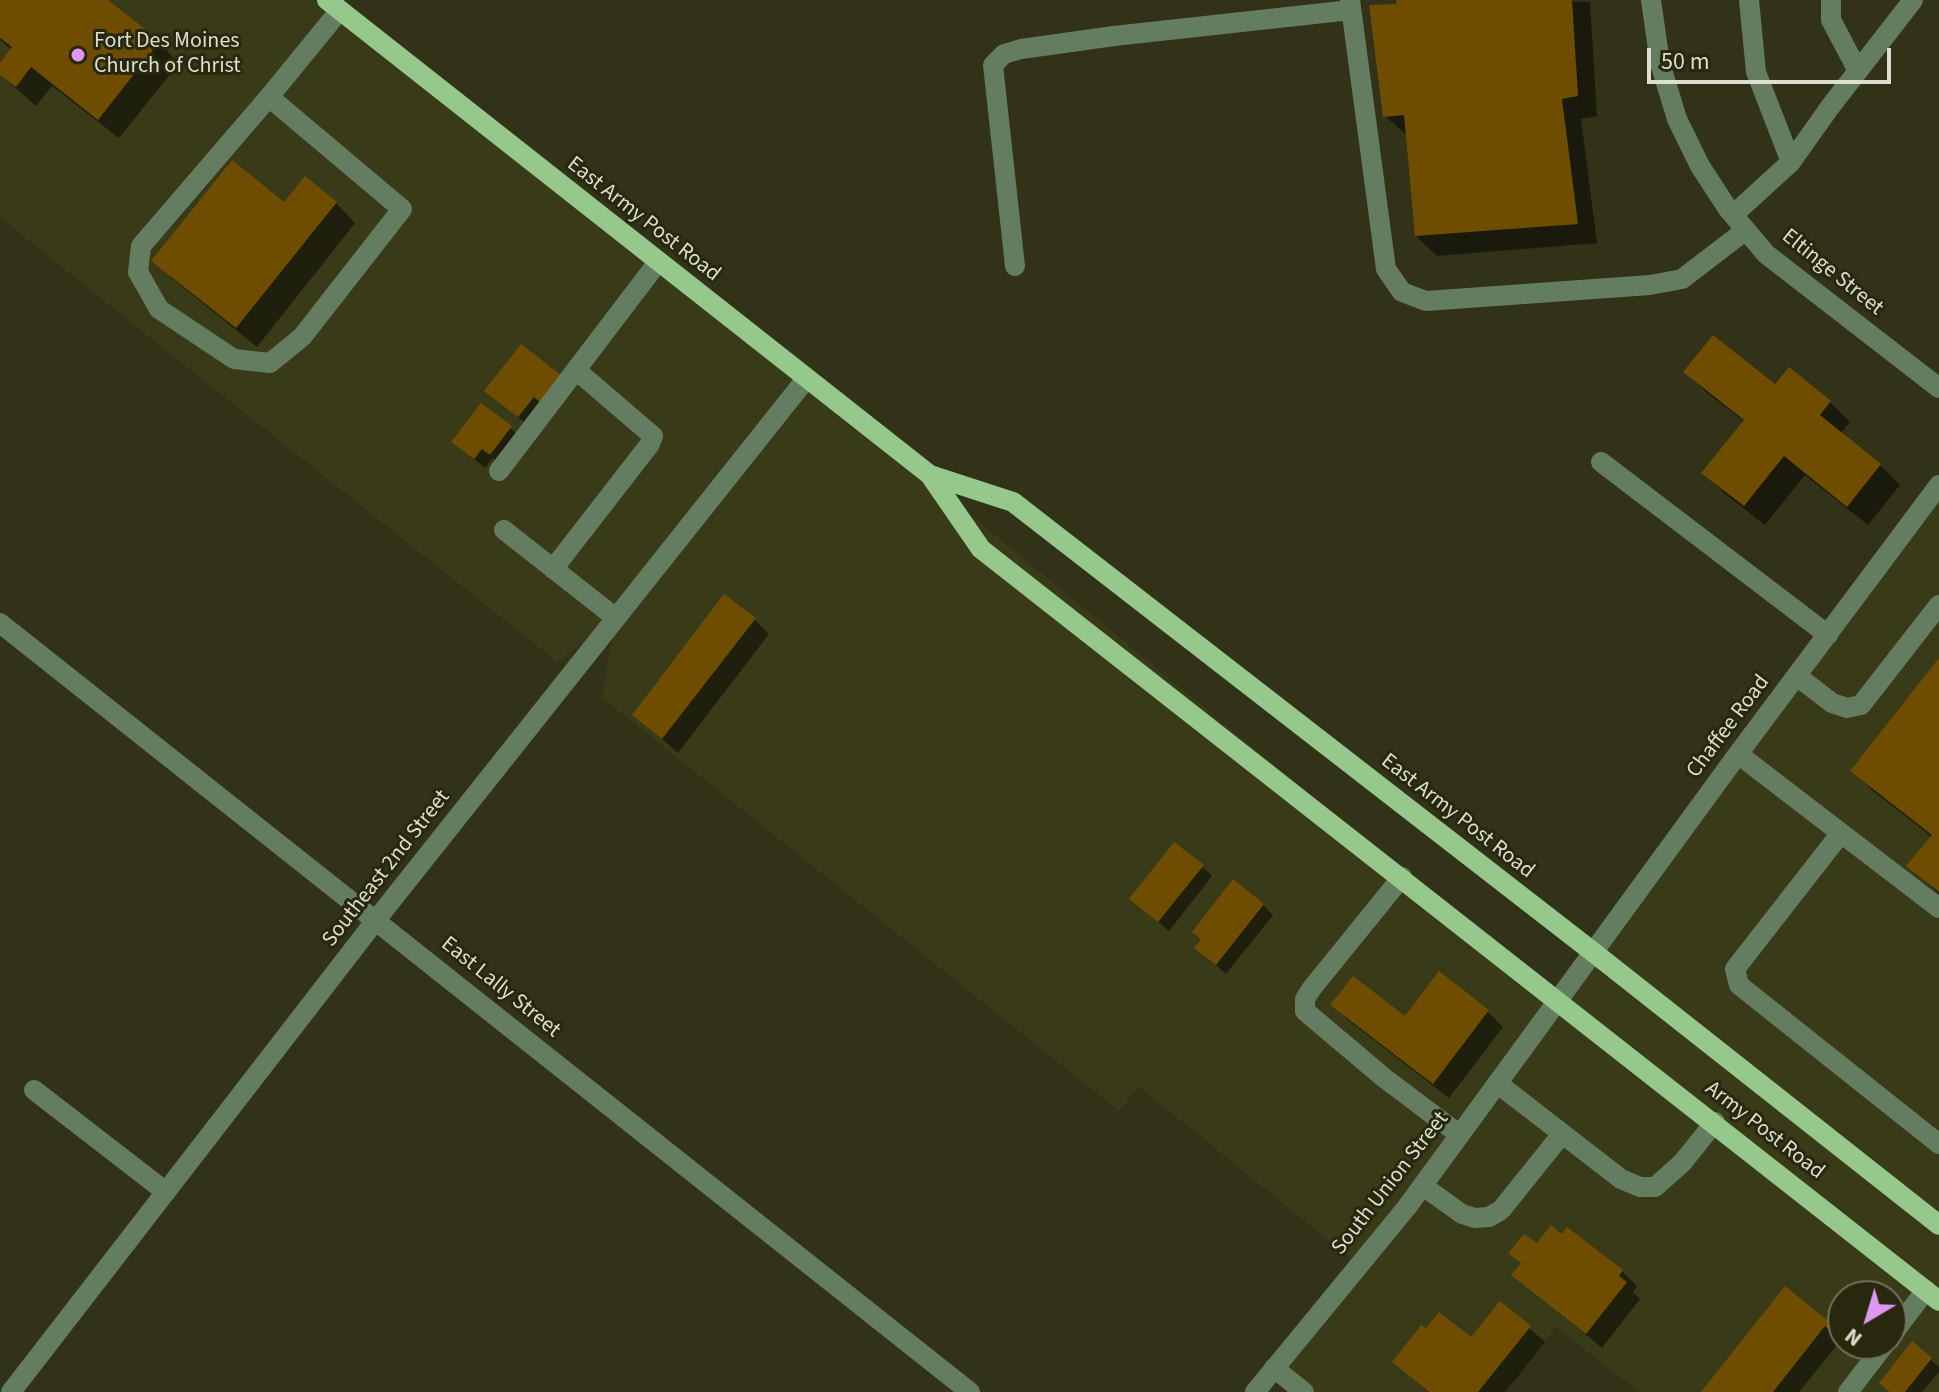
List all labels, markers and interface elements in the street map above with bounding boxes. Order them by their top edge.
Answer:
place label: Fort Des Moines Church of Christ [94,29,241,80]
scale bar [1651,32,1895,82]
text: 50 m [1661,44,1710,79]
marker: Fort Des Moines Church of Christ [69,46,87,64]
street label: East Army Post Road [561,152,725,288]
street label: Eltinge Street [1776,224,1888,322]
street label: Chaffee Road [1682,671,1776,783]
street label: East Army Post Road [1375,749,1539,885]
street label: Southeast 2nd Street [317,785,457,953]
street label: East Lally Street [435,932,565,1044]
street label: Army Post Road [1699,1076,1829,1186]
street label: South Union Street [1327,1107,1455,1261]
north arrow [1827,1280,1907,1360]
text: N [1838,1320,1869,1354]

